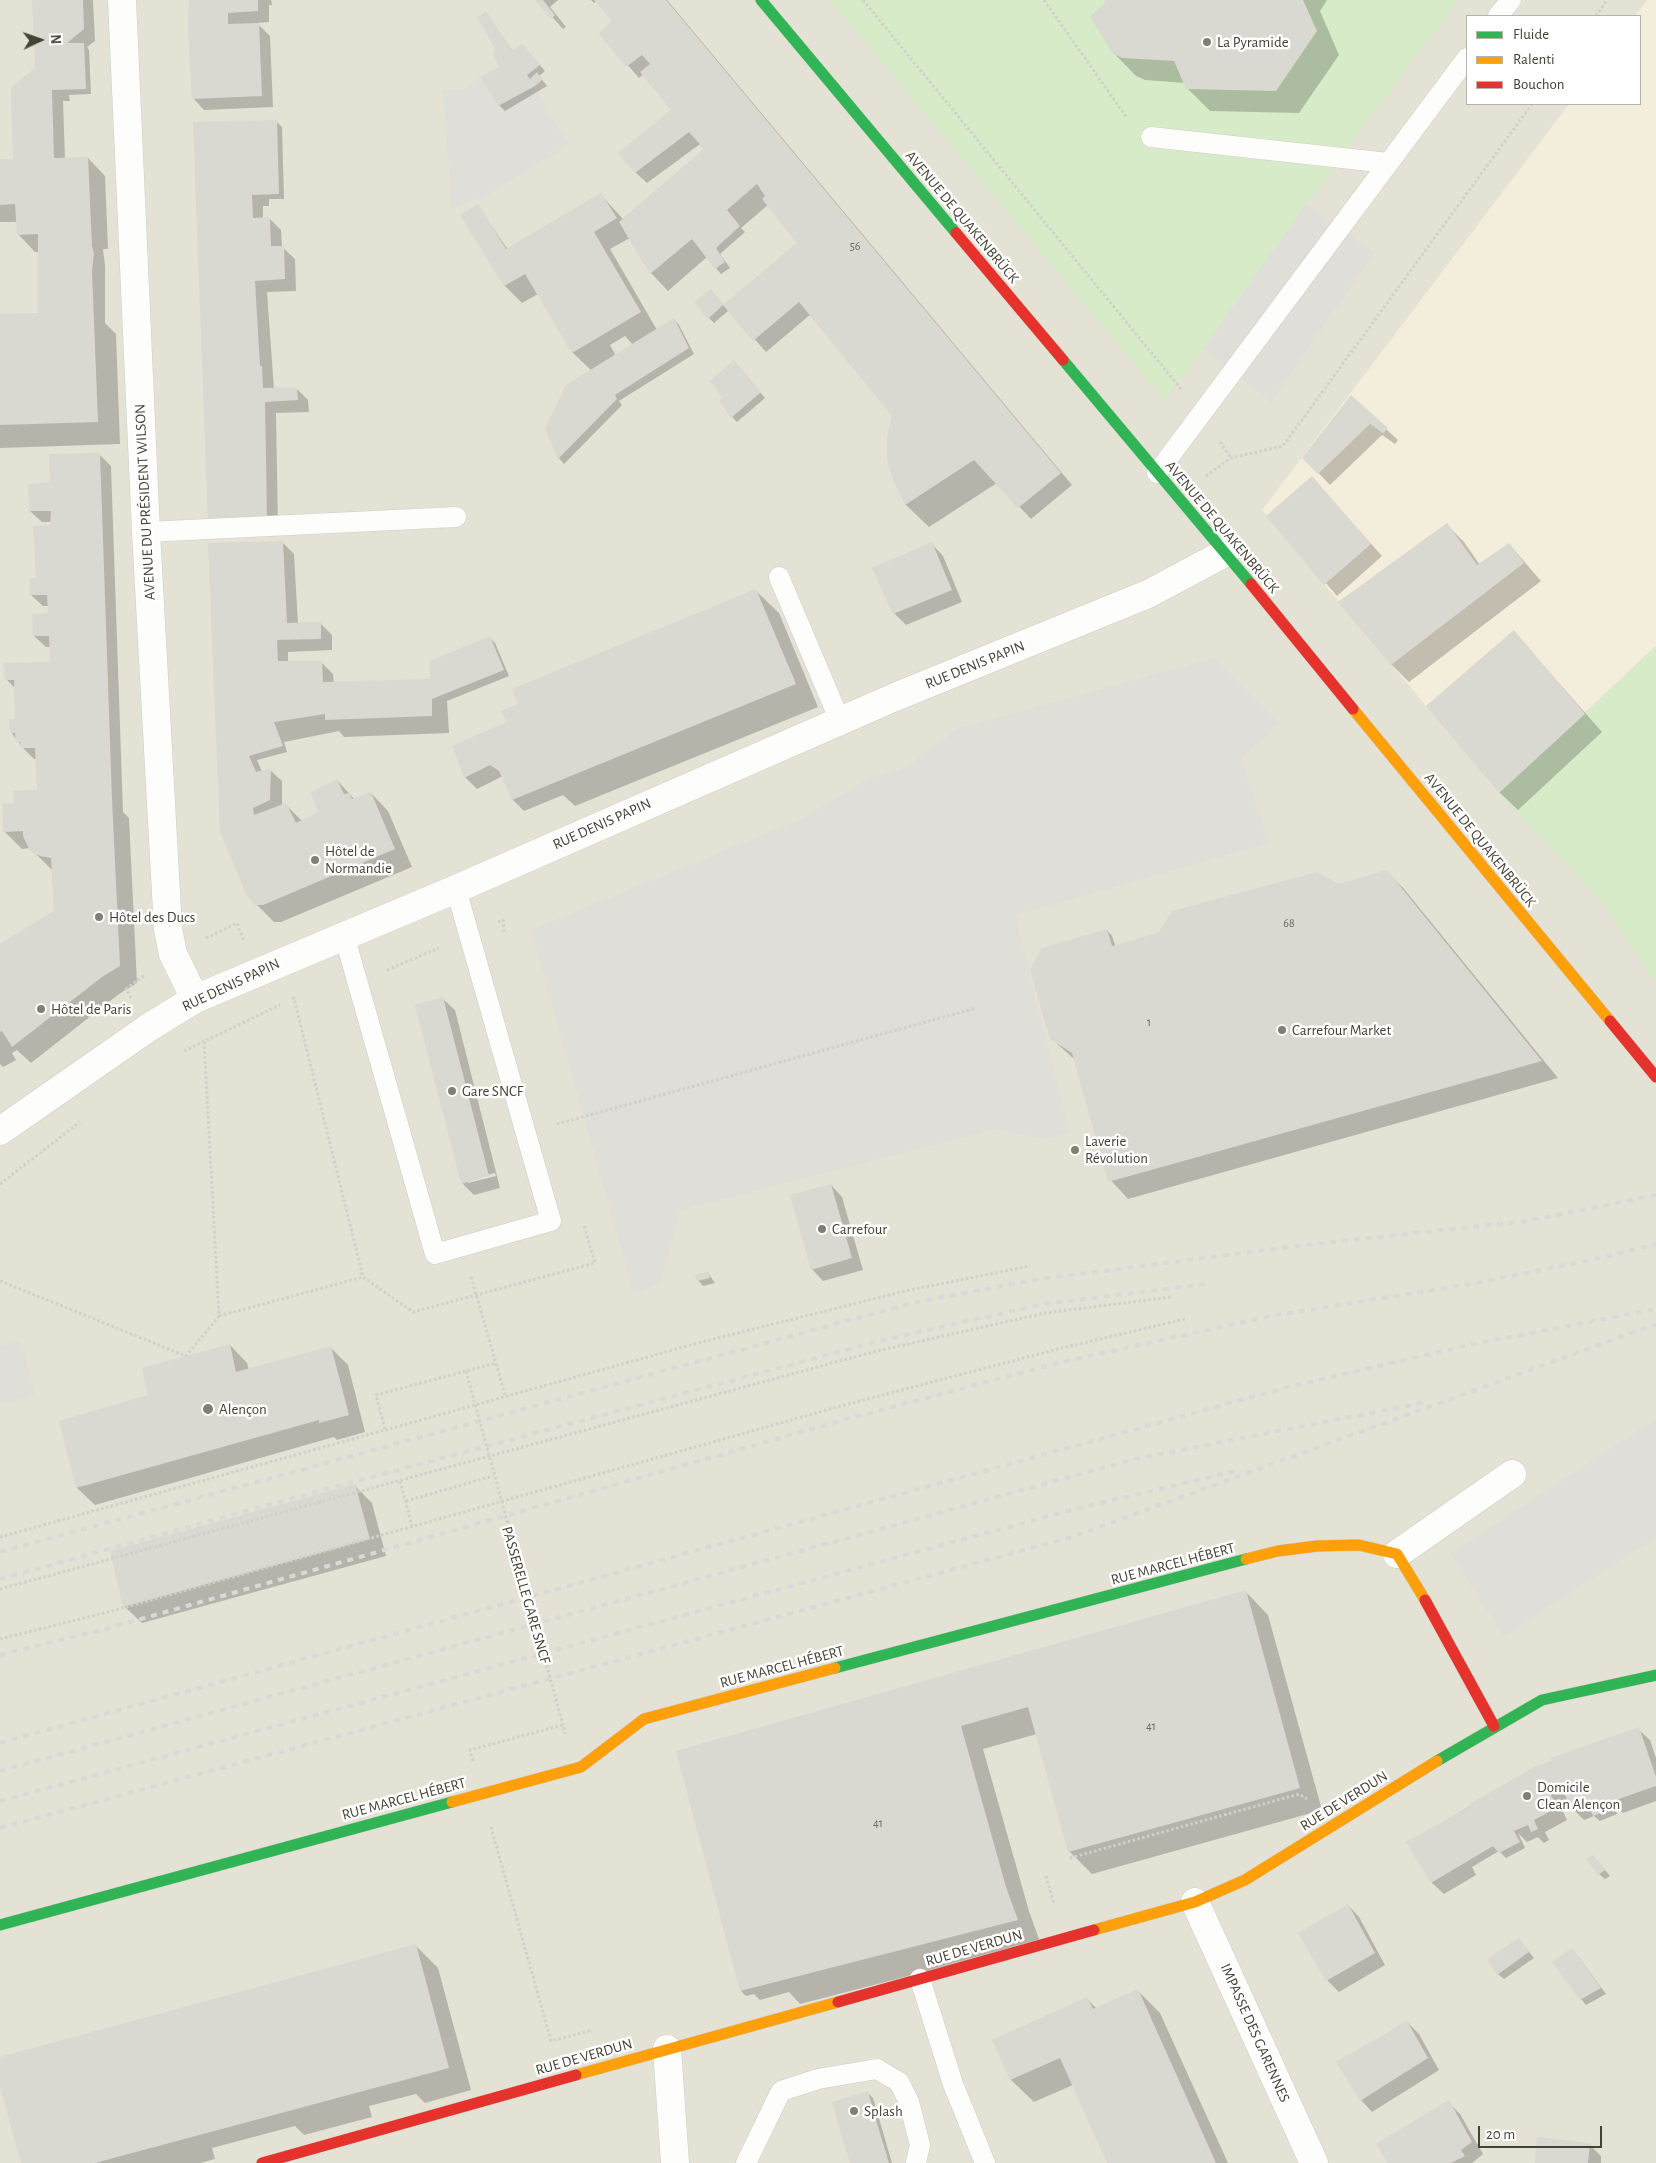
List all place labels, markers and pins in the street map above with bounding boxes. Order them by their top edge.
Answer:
place label: La Pyramide [1217,33,1289,51]
marker: La Pyramide [1201,36,1213,48]
place label: Hôtel de Normandie [325,842,392,877]
marker: Hôtel de Normandie [309,854,321,866]
place label: Hôtel des Ducs [109,908,195,926]
marker: Hôtel des Ducs [93,911,105,923]
place label: Hôtel de Paris [51,1000,131,1018]
marker: Hôtel de Paris [35,1003,47,1015]
place label: Carrefour Market [1292,1021,1391,1039]
marker: Carrefour Market [1276,1024,1288,1036]
place label: Gare SNCF [462,1082,523,1100]
marker: Gare SNCF [446,1085,458,1097]
place label: Laverie Révolution [1085,1132,1148,1167]
marker: Laverie Révolution [1069,1144,1081,1156]
place label: Carrefour [832,1220,887,1238]
marker: Carrefour [816,1223,828,1235]
place label: Alençon [219,1400,267,1418]
marker: Alençon [201,1402,215,1416]
place label: Domicile Clean Alençon [1537,1778,1620,1813]
marker: Domicile Clean Alençon [1521,1790,1533,1802]
place label: Splash [864,2102,903,2120]
marker: Splash [848,2105,860,2117]

